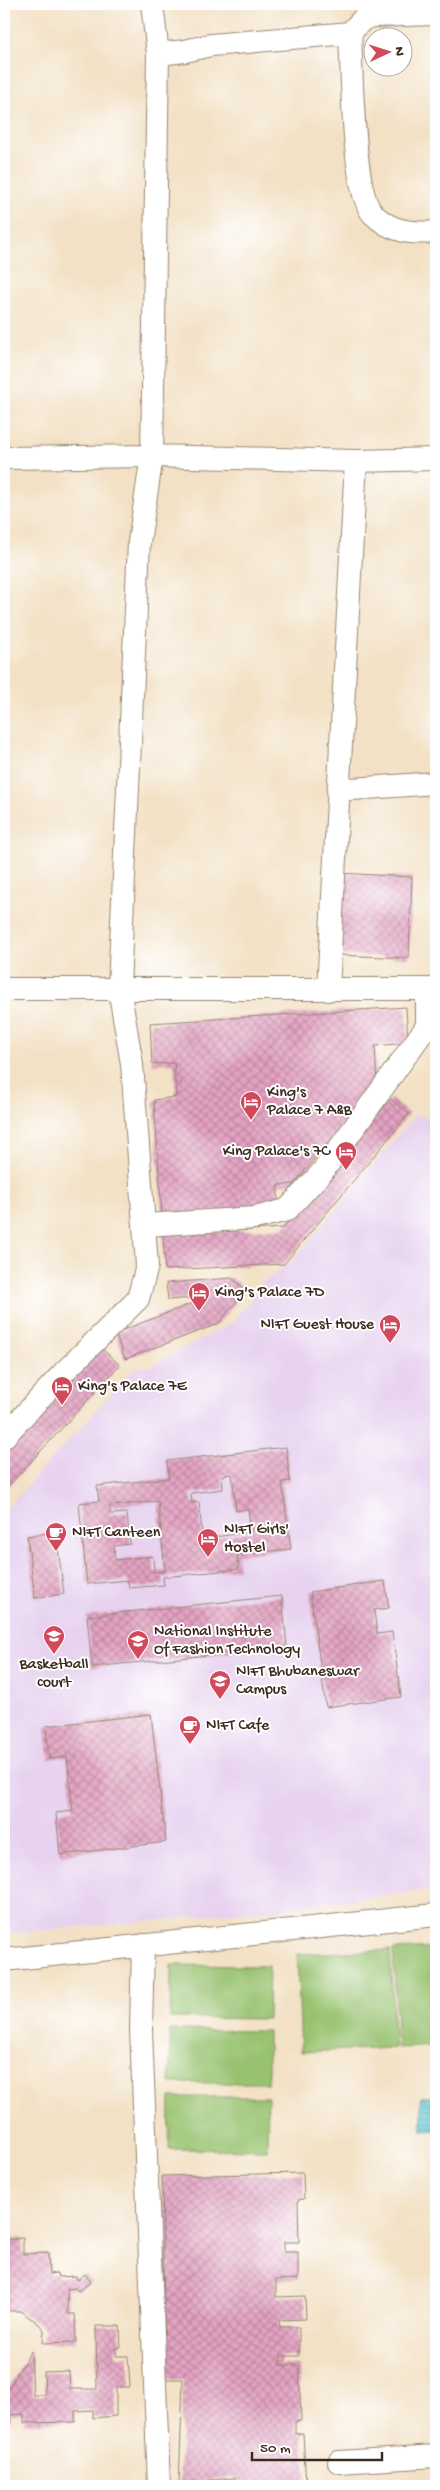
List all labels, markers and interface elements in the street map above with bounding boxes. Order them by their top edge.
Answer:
north arrow [362,28,412,78]
text: N [390,46,407,56]
place label: King's Palace 7 A&B [266,1084,353,1121]
hotel icon: King's Palace 7 A&B [239,1090,263,1121]
hotel icon: King Palace's 7C [334,1140,358,1171]
place label: King Palace's 7C [223,1143,331,1162]
hotel icon: King's Palace 7D [187,1281,211,1312]
place label: King's Palace 7D [215,1284,325,1303]
hotel icon: NIFT Guest House [378,1313,402,1344]
place label: NIFT Guest House [260,1316,375,1335]
hotel icon: King's Palace 7E [50,1375,74,1406]
place label: King's Palace 7E [78,1378,188,1397]
cafe icon: NIFT Canteen [44,1521,68,1552]
place label: NIFT Girls' Hostel [224,1521,289,1558]
place label: NIFT Canteen [72,1524,161,1543]
hotel icon: NIFT Girls' Hostel [196,1527,220,1558]
place label: National Institute Of Fashion Technology [154,1623,300,1660]
school or university icon: Basketball court [42,1624,66,1655]
school or university icon: National Institute Of Fashion Technology [126,1629,150,1660]
place label: Basketball court [18,1656,89,1693]
place label: NIFT Bhubaneswar Campus [236,1663,360,1700]
school or university icon: NIFT Bhubaneswar Campus [208,1669,232,1700]
cafe icon: NIFT Cafe [178,1714,202,1745]
place label: NIFT Cafe [206,1717,270,1736]
scale bar [252,2430,382,2462]
text: 50 m [260,2440,291,2458]

